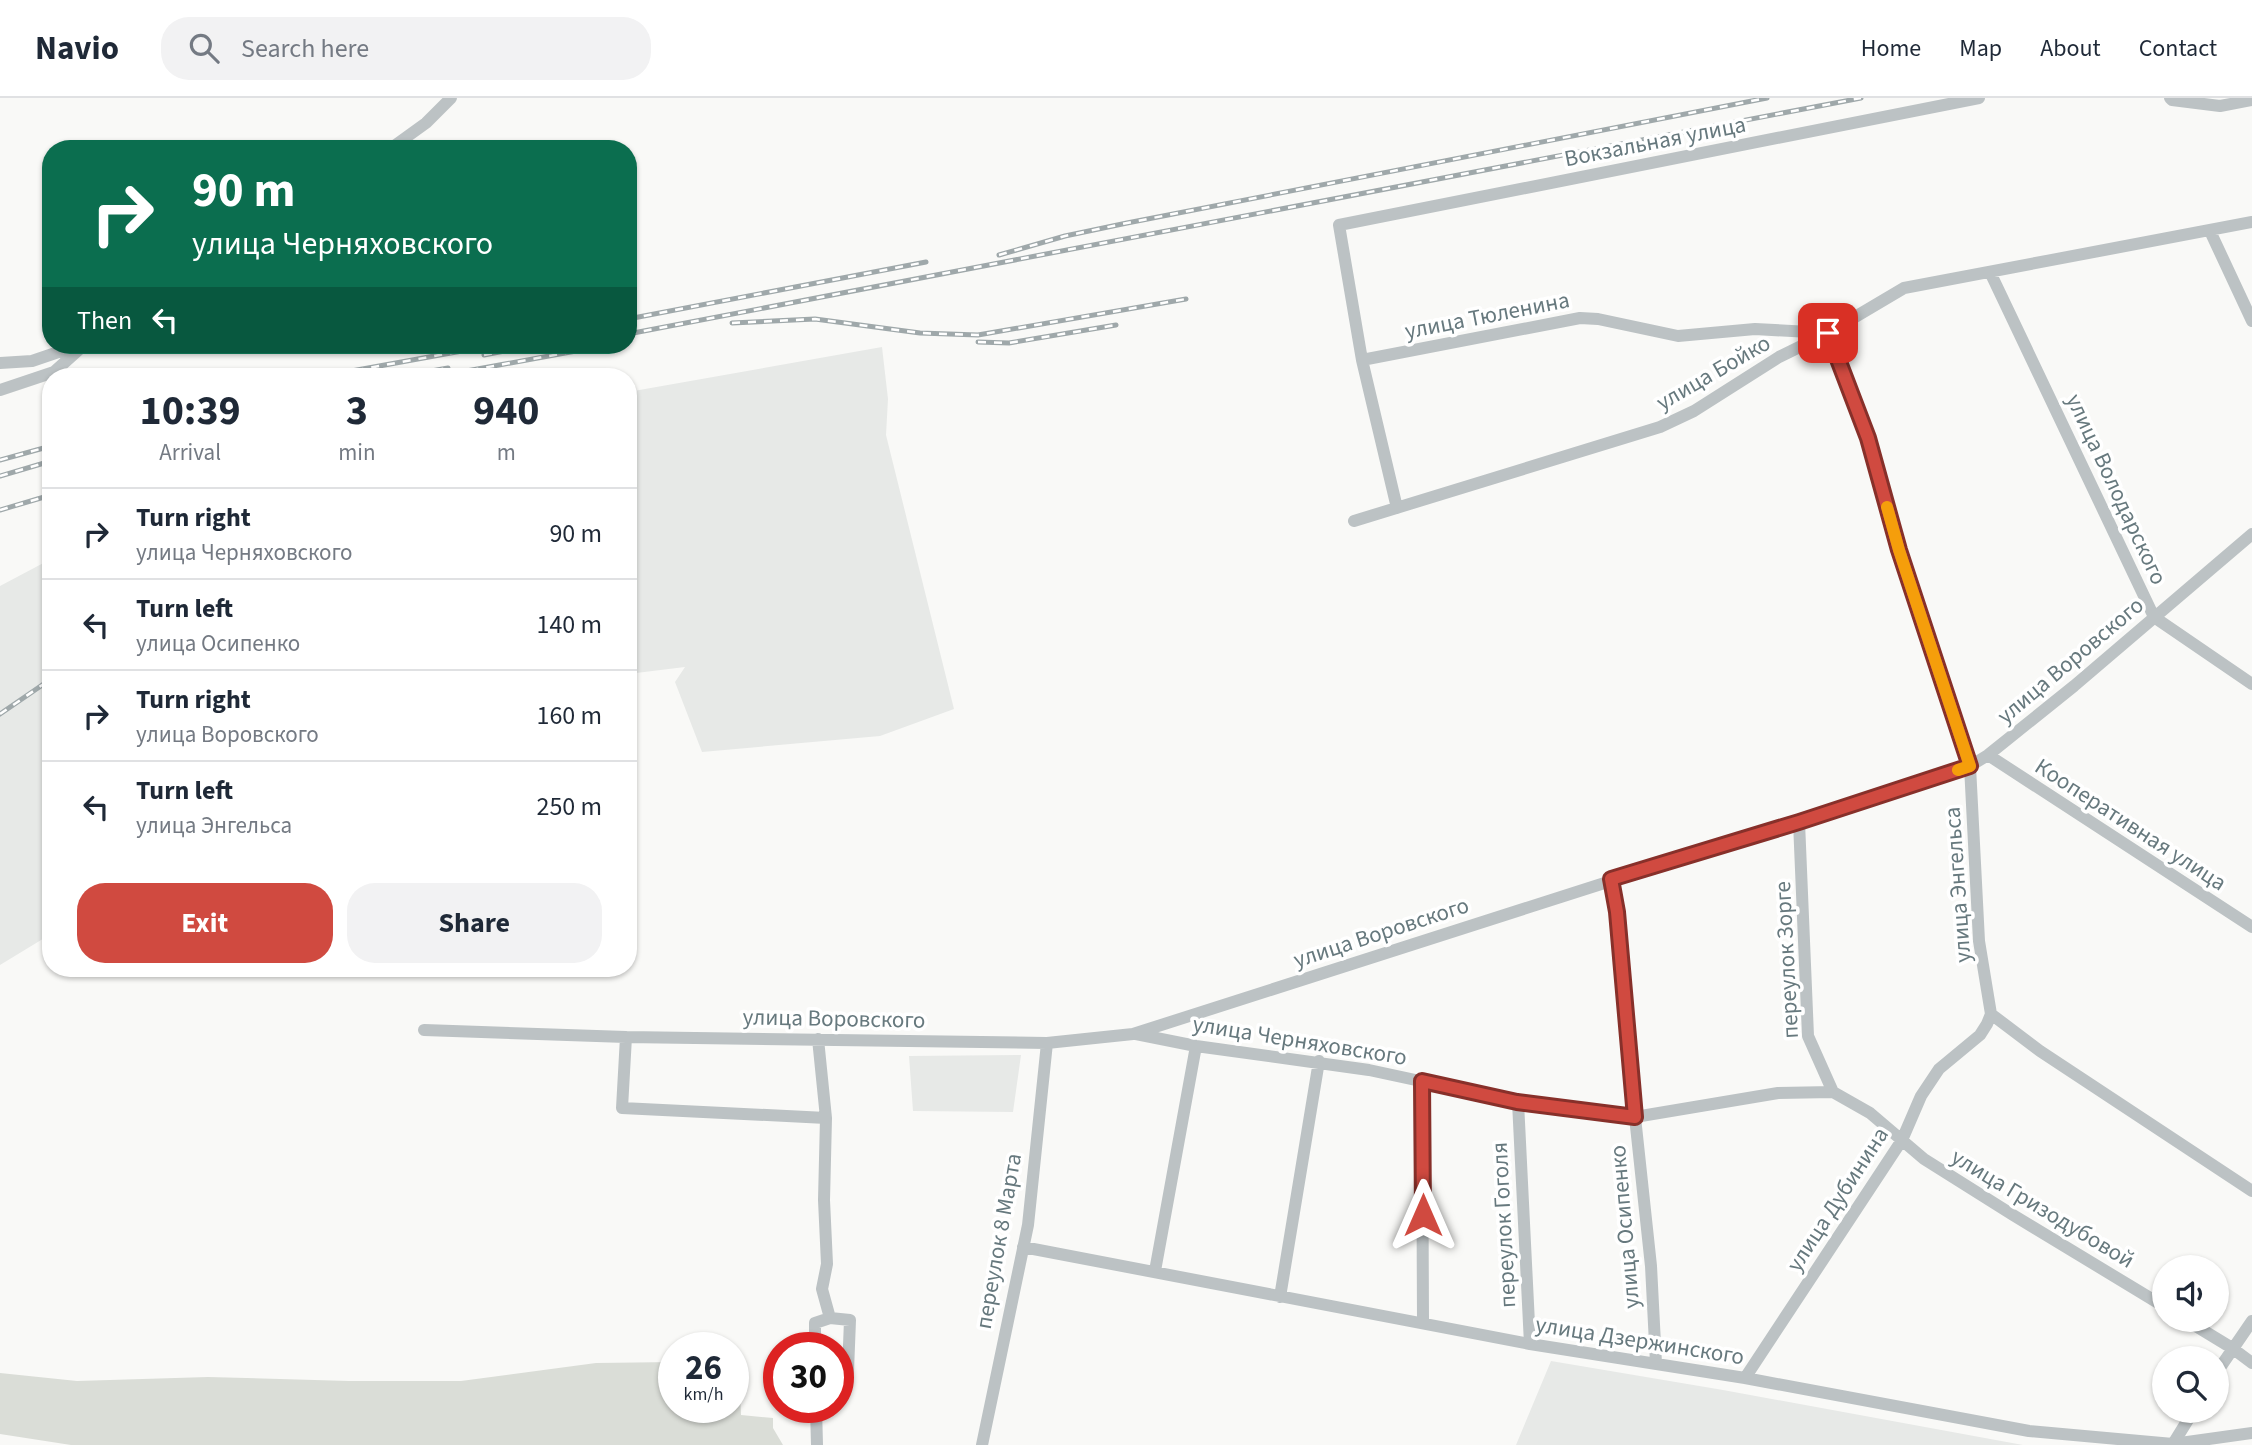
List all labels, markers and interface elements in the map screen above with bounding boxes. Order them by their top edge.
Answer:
search box [161,17,651,80]
text: Navio [35,25,119,72]
icon: search [185,29,223,67]
text: Search here [241,30,369,67]
text: Home [1861,31,1921,66]
text: Map [1959,31,2002,66]
text: About [2040,31,2101,66]
text: Contact [2139,31,2217,66]
street label: Вокзальная улица [1562,108,1749,175]
text: 90 m [192,156,296,226]
icon: right [77,168,168,259]
text: улица Черняховского [192,221,493,267]
street label: улица Тюленина [1402,283,1572,348]
icon: left [146,301,184,339]
text: Then [77,302,132,339]
pin [1798,303,1858,363]
icon: arrive [1809,314,1847,352]
street label: улица Бойко [1650,326,1777,419]
text: 10:39 [139,381,241,441]
text: 3 [346,381,368,441]
text: 940 [473,381,540,441]
street label: улица Володарского [2058,388,2175,590]
text: Arrival [159,436,221,469]
text: min [338,436,376,469]
text: m [497,436,516,469]
text: Turn right [136,499,251,536]
icon: right [77,515,115,553]
text: 90 m [549,515,602,552]
text: улица Черняховского [136,536,352,569]
street label: улица Воровского [1990,589,2151,732]
text: Turn left [136,590,233,627]
icon: left [77,606,115,644]
text: 140 m [536,606,602,643]
text: улица Осипенко [136,627,300,660]
text: Turn right [136,681,251,718]
icon: right [77,697,115,735]
text: 160 m [536,697,602,734]
text: улица Воровского [136,718,319,751]
street label: Кооперативная улица [2028,750,2233,899]
text: Turn left [136,772,233,809]
icon: left [77,788,115,826]
text: 250 m [536,788,602,825]
street label: улица Энгельса [1936,806,1979,964]
text: улица Энгельса [136,809,292,842]
street label: переулок Зорге [1766,881,1807,1039]
button: Exit [77,883,333,963]
button: Share [347,883,602,963]
street label: улица Воровского [1289,889,1473,976]
street label: улица Воровского [742,1000,926,1037]
street label: улица Черняховского [1190,1007,1409,1074]
street label: улица Дубинина [1778,1121,1897,1278]
street label: переулок Гоголя [1483,1141,1524,1309]
street label: улица Гризодубовой [1945,1141,2141,1276]
street label: улица Осипенко [1601,1144,1648,1310]
street label: переулок 8 Марта [967,1151,1030,1332]
position arrow [1386,1178,1460,1252]
map controls [2152,1255,2229,1423]
button: sound [2152,1255,2229,1332]
street label: улица Дзержинского [1533,1308,1747,1373]
speed limit sign: 30 [763,1332,854,1423]
text: 26 [685,1343,722,1393]
button: search [2152,1346,2229,1423]
text: km/h [684,1382,723,1407]

